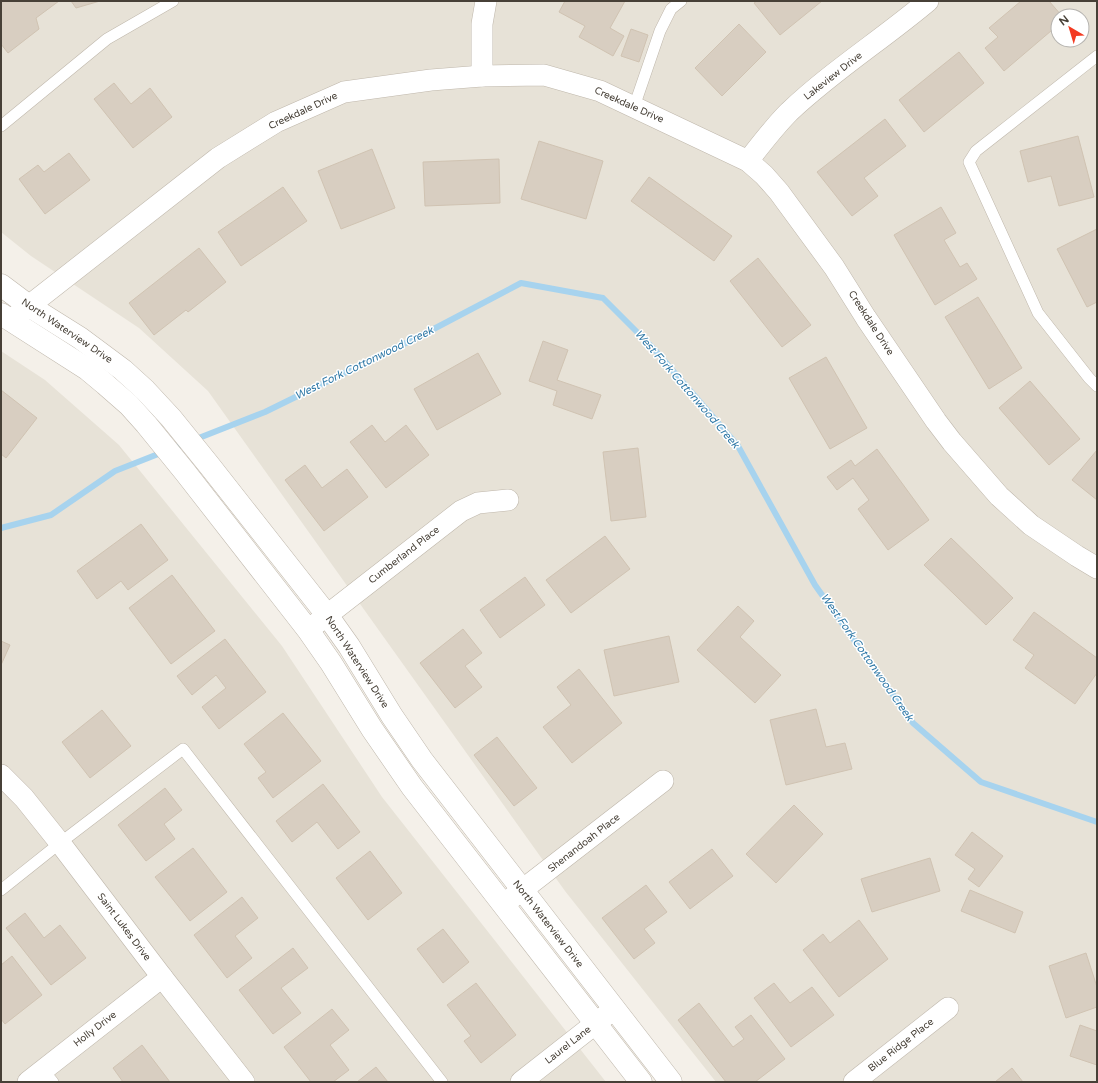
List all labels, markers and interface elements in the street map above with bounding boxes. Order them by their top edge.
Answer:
north arrow [1050,8,1090,48]
text: N [1057,13,1072,28]
street label: Lakeview Drive [801,49,865,103]
street label: Creekdale Drive [593,84,666,126]
street label: Creekdale Drive [267,90,340,132]
street label: Creekdale Drive [846,288,897,358]
street label: North Waterview Drive [19,296,115,366]
water label: West Fork Cottonwood Creek [292,323,436,402]
water label: West Fork Cottonwood Creek [632,327,743,452]
street label: Cumberland Place [366,523,442,586]
water label: West Fork Cottonwood Creek [818,591,917,724]
street label: North Waterview Drive [323,614,391,711]
street label: Shenandoah Place [546,811,623,875]
street label: North Waterview Drive [510,878,586,970]
street label: Saint Lukes Drive [95,891,154,963]
street label: Holly Drive [71,1008,119,1049]
street label: Blue Ridge Place [866,1015,936,1074]
street label: Laurel Lane [543,1023,594,1067]

